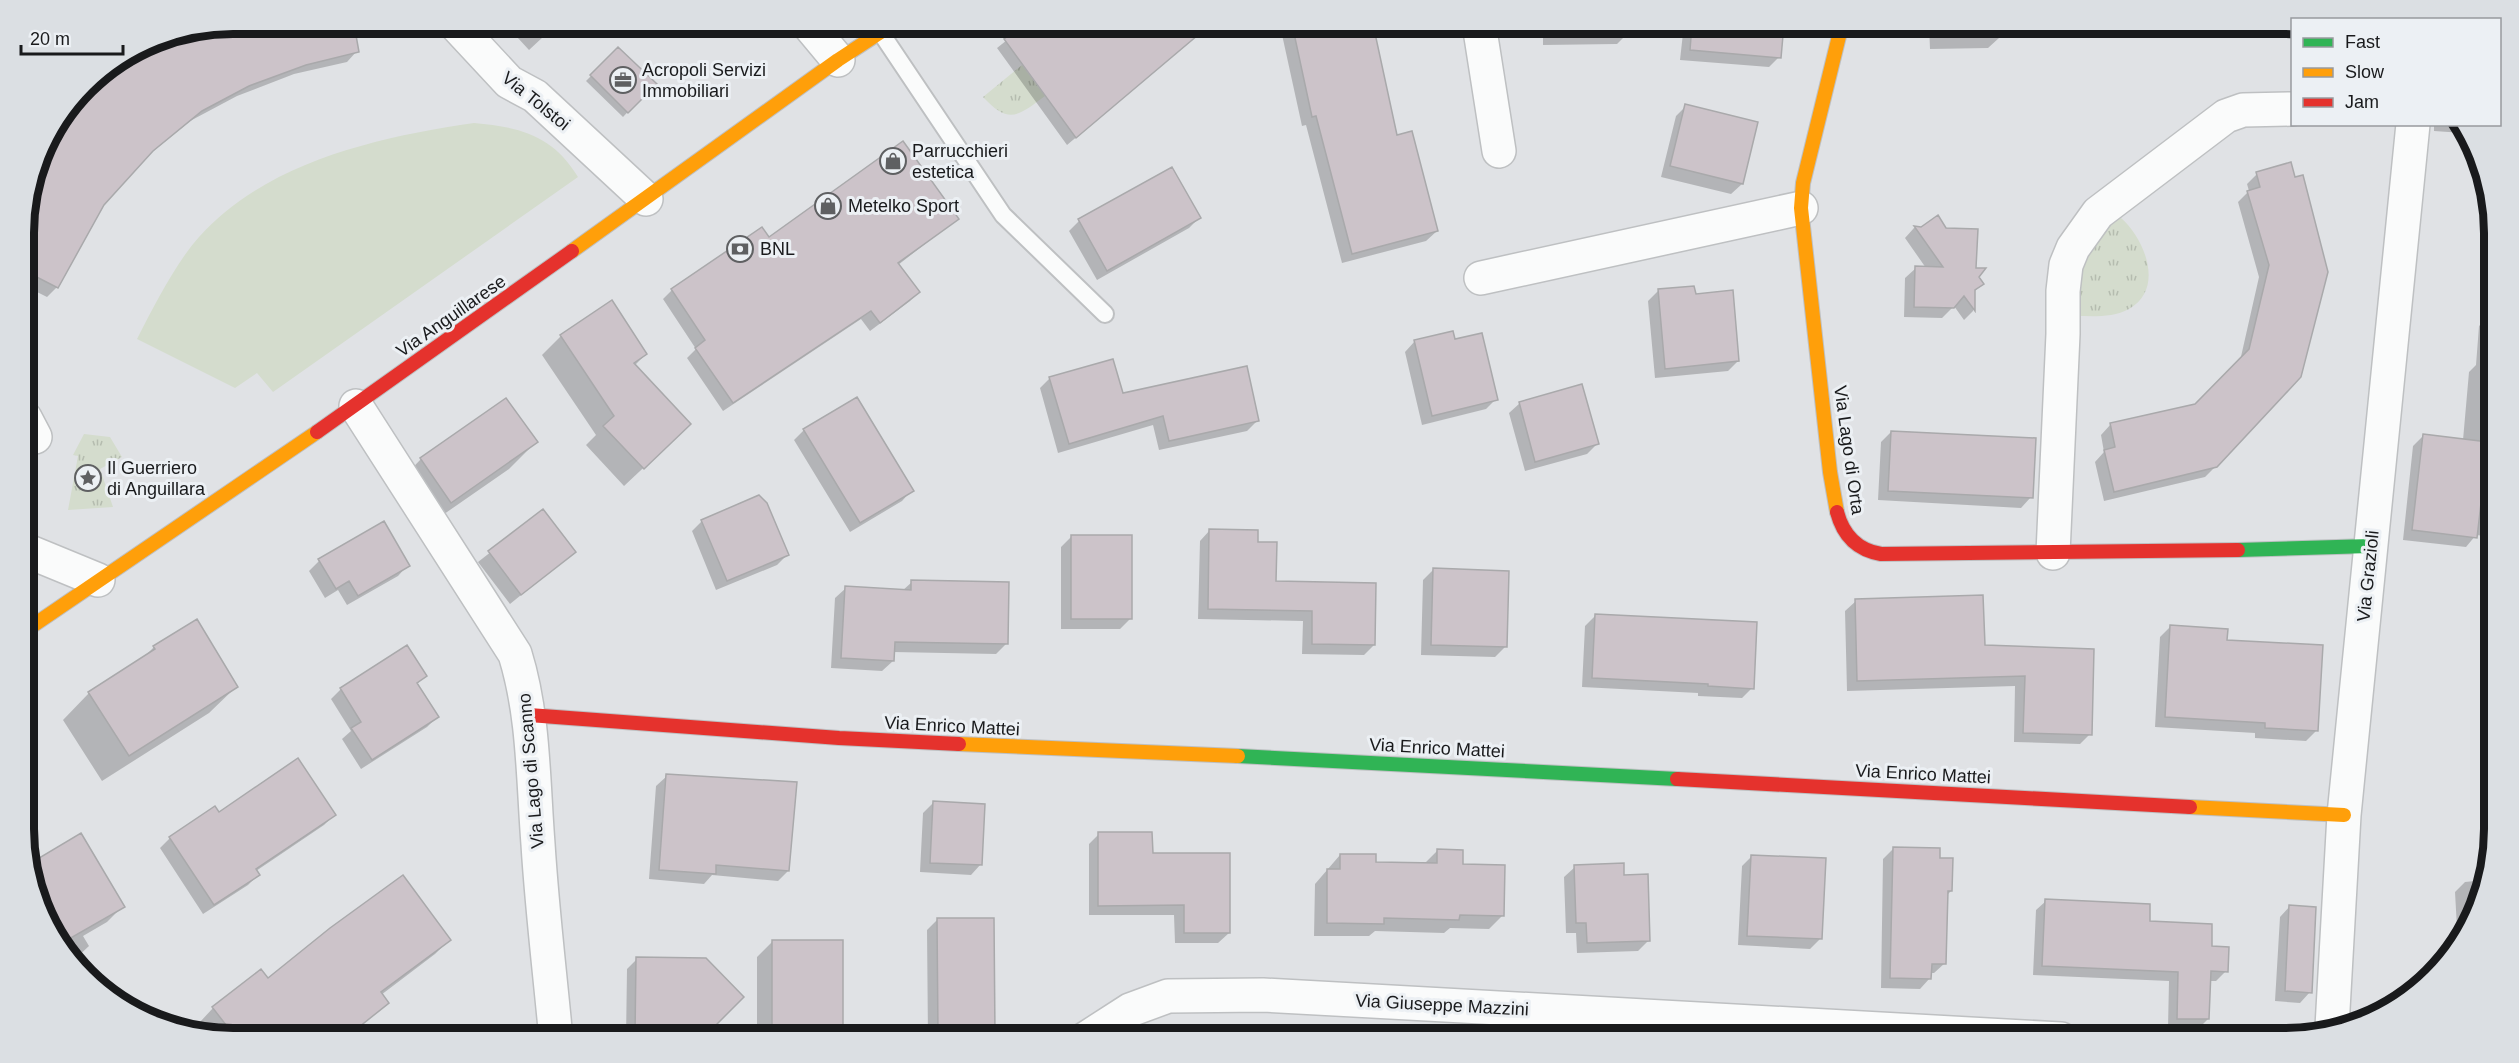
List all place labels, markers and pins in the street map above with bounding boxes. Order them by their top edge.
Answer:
place label: Acropoli Servizi Immobiliari [642,60,766,101]
office icon: Acropoli Servizi Immobiliari [608,65,638,95]
place label: Parrucchieri estetica [912,141,1008,182]
shop icon: Parrucchieri estetica [878,146,908,176]
shop icon: Metelko Sport [813,191,843,221]
place label: Metelko Sport [848,196,959,216]
bank icon: BNL [725,234,755,264]
place label: BNL [760,239,795,259]
place label: Il Guerriero di Anguillara [107,458,206,499]
place icon: Il Guerriero di Anguillara [73,463,103,493]

